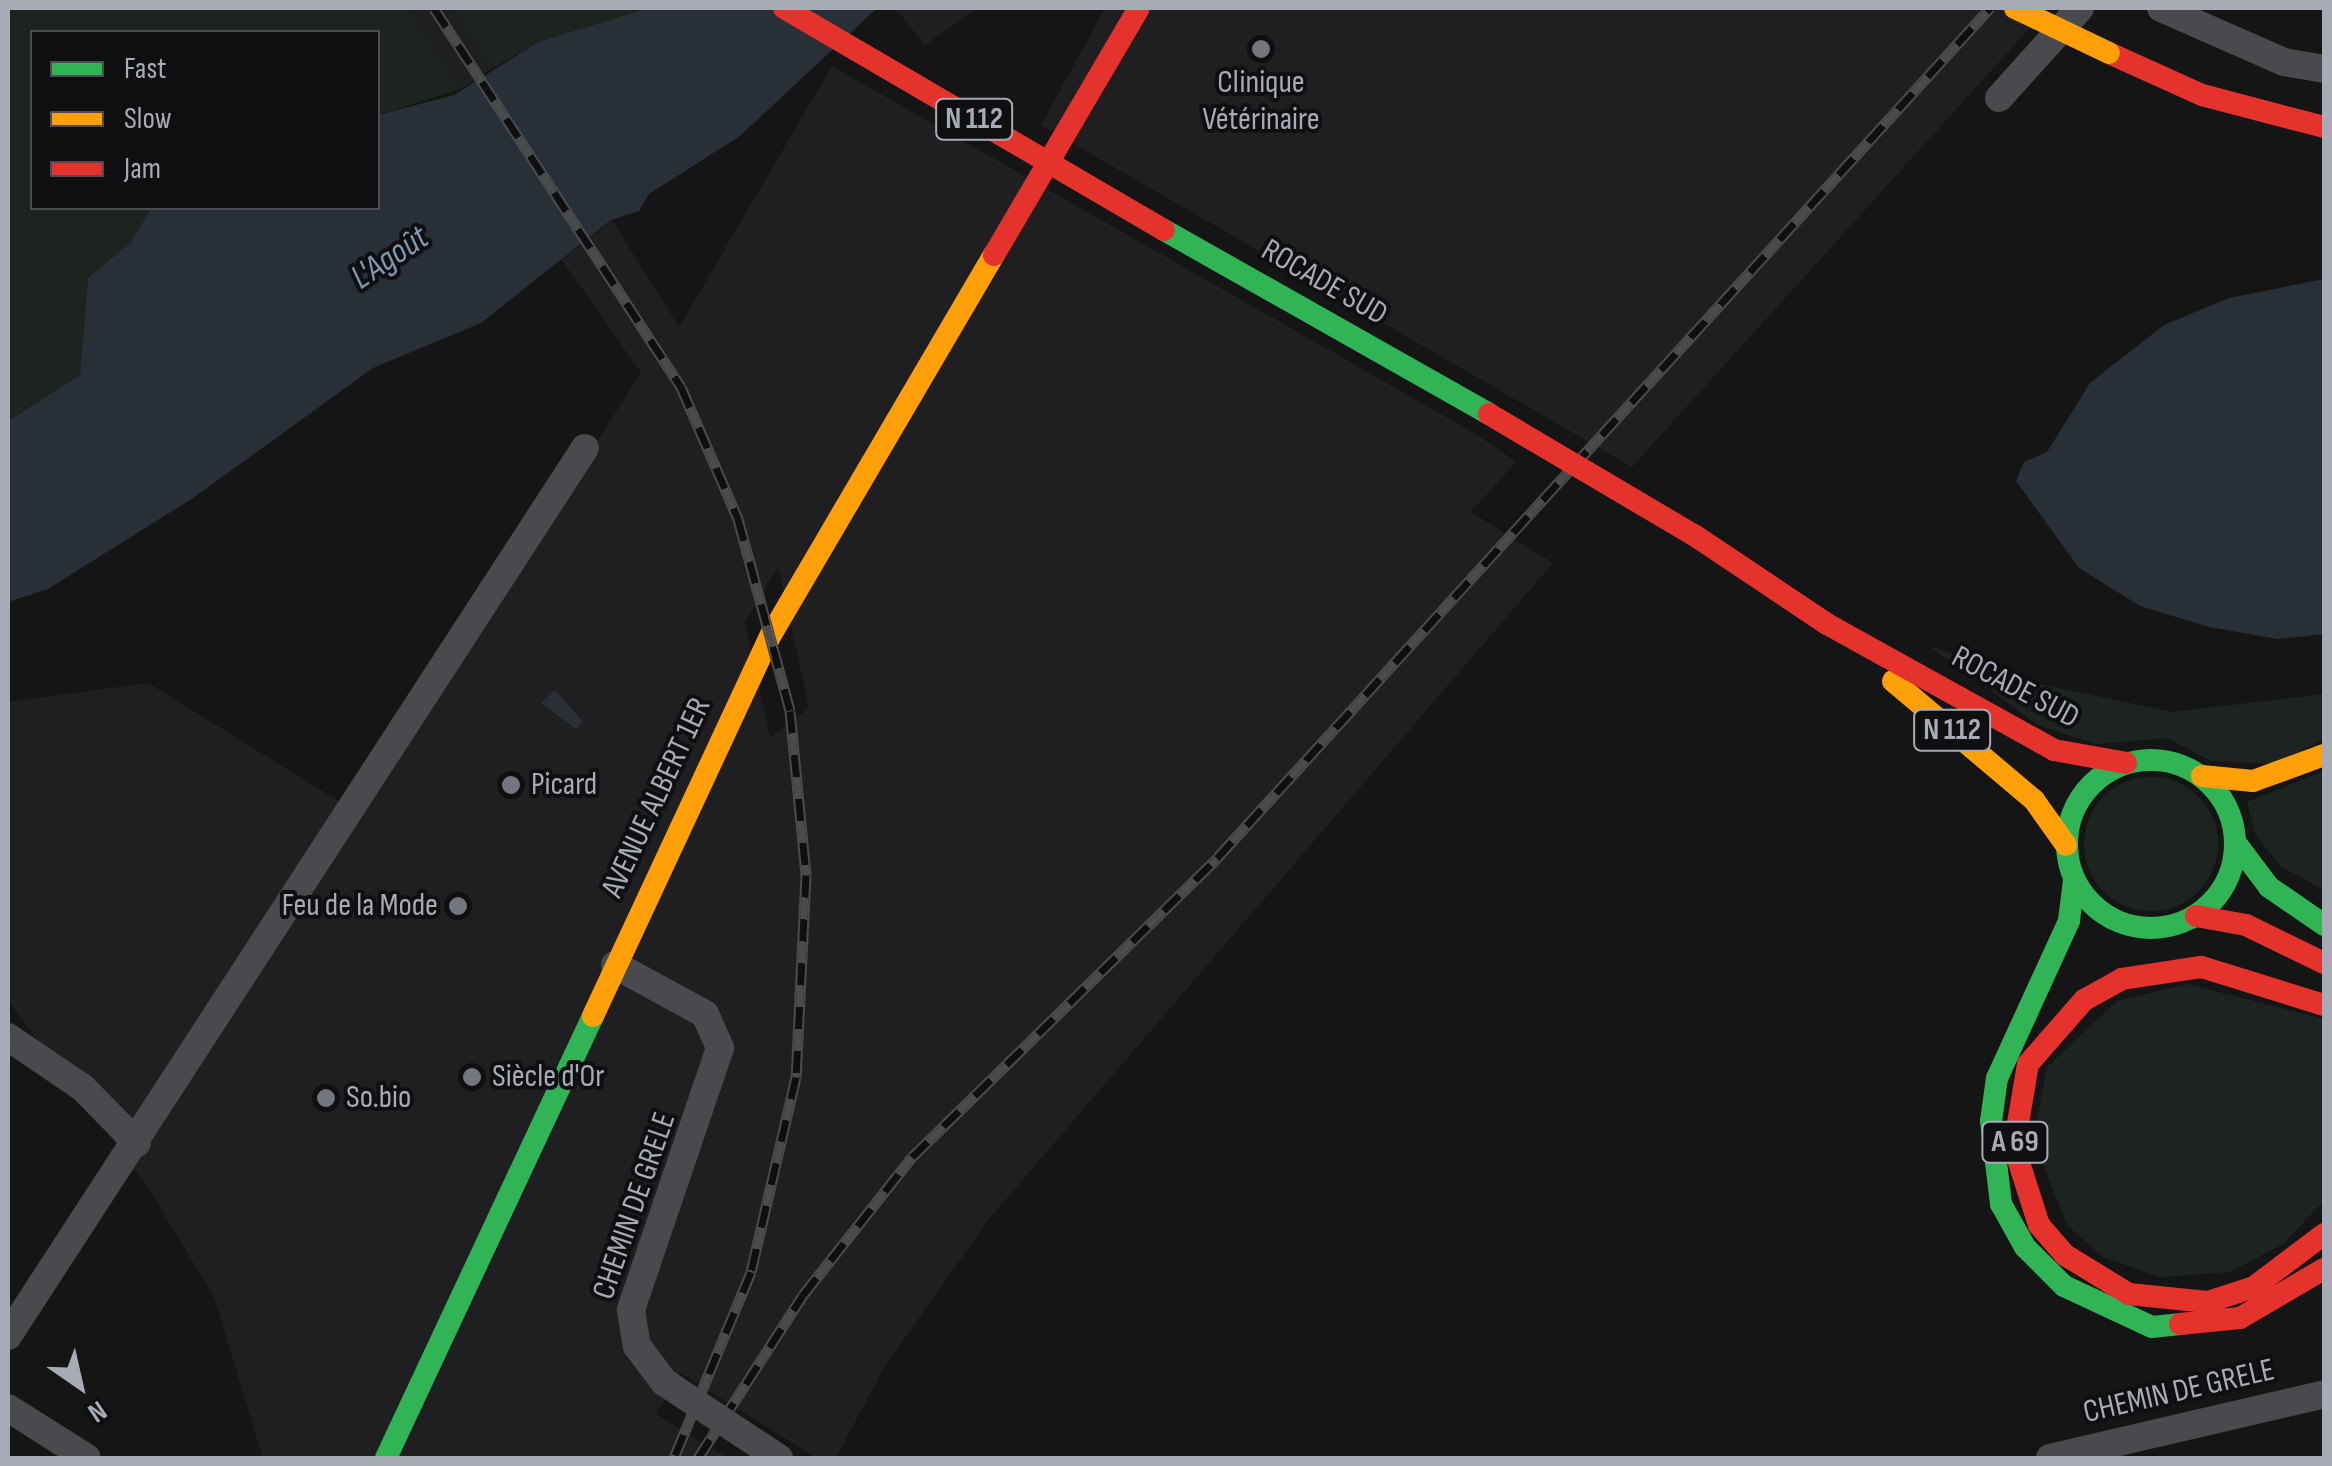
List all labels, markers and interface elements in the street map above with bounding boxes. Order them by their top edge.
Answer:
legend [30,30,380,210]
marker: Clinique Vétérinaire [1250,38,1272,60]
text: Fast [124,51,166,87]
place label: Clinique Vétérinaire [1202,65,1320,140]
road number: N 112 [934,94,1014,144]
text: Slow [124,101,172,137]
text: Jam [124,151,161,187]
water label: L'Agoût [343,217,437,299]
street label: ROCADE SUD [1254,232,1394,334]
street label: ROCADE SUD [1945,638,2085,738]
street label: AVENUE ALBERT 1ER [594,692,720,904]
road number: N 112 [1912,705,1992,755]
place label: Picard [531,766,597,804]
marker: Picard [500,774,522,796]
place label: Feu de la Mode [282,887,438,925]
marker: Feu de la Mode [447,895,469,917]
place label: Siècle d'Or [492,1058,605,1096]
marker: Siècle d'Or [461,1066,483,1088]
place label: So.bio [346,1079,411,1117]
marker: So.bio [315,1087,337,1109]
street label: CHEMIN DE GRELE [585,1108,685,1304]
road number: A 69 [1980,1117,2050,1167]
north arrow [30,1336,130,1436]
street label: CHEMIN DE GRELE [2080,1351,2278,1433]
text: N [82,1393,112,1429]

